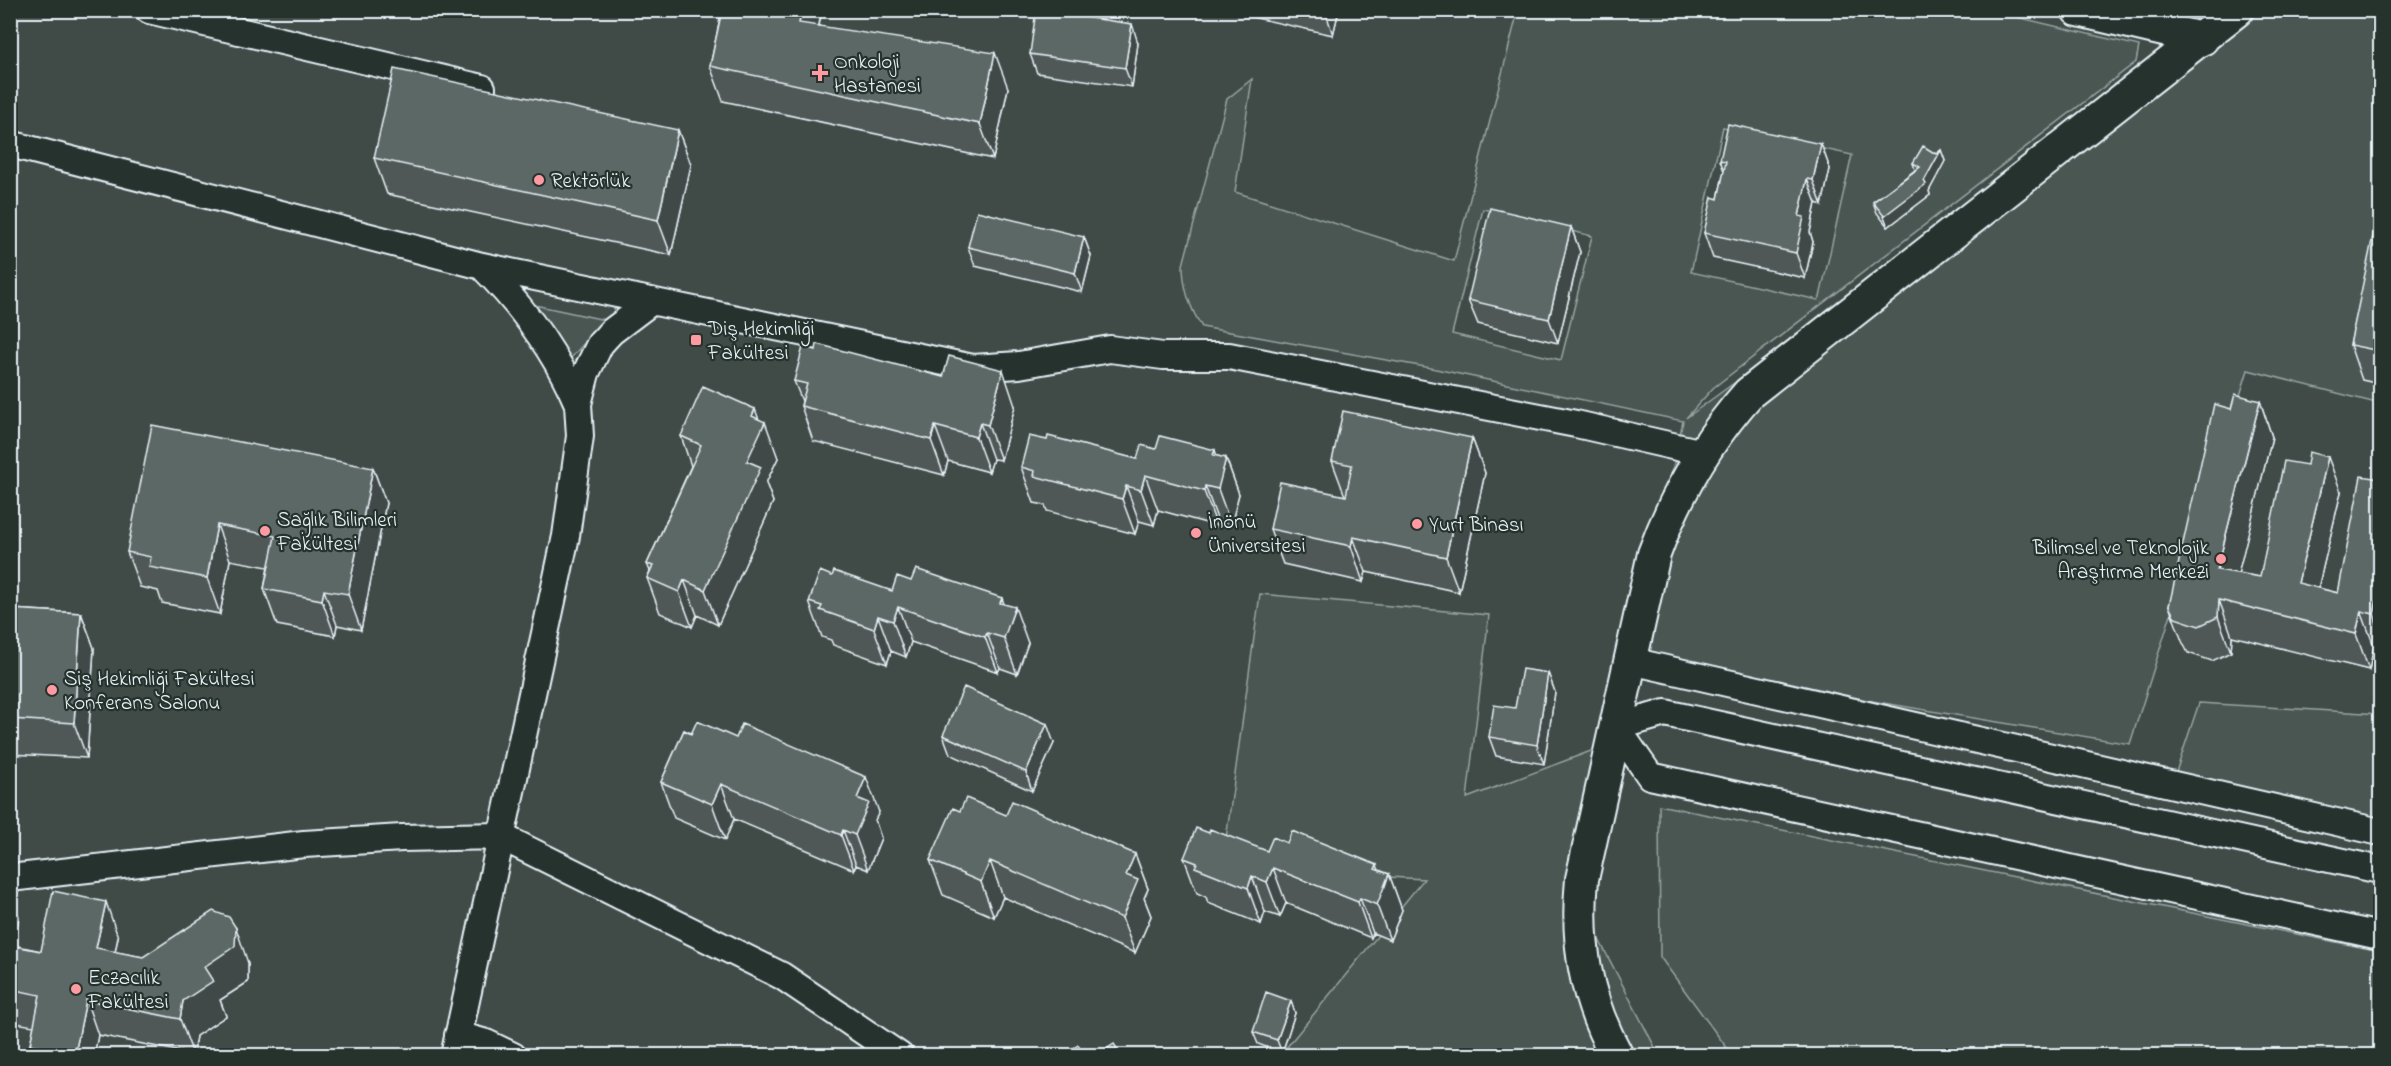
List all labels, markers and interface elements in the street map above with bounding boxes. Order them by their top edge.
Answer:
place label: Onkoloji Hastanesi [834,48,921,102]
marker: Onkoloji Hastanesi [811,64,829,82]
place label: Rektörlük [551,167,631,197]
marker: Rektörlük [532,173,546,187]
place label: Diş Hekimliği Fakültesi [707,315,815,369]
marker: Diş Hekimliği Fakültesi [689,333,703,347]
place label: Sağlık Bilimleri Fakültesi [276,506,397,560]
place label: İnönü Üniversitesi [1208,508,1305,562]
place label: Yurt Binası [1429,511,1523,541]
marker: Yurt Binası [1410,517,1424,531]
marker: Sağlık Bilimleri Fakültesi [258,524,272,538]
marker: İnönü Üniversitesi [1189,526,1203,540]
place label: Bilimsel ve Teknolojik Araştırma Merkezi [2032,534,2210,588]
marker: Bilimsel ve Teknolojik Araştırma Merkezi [2214,552,2228,566]
place label: Siş Hekimliği Fakültesi Konferans Salonu [64,665,254,719]
marker: Siş Hekimliği Fakültesi Konferans Salonu [45,683,59,697]
place label: Eczacılık Fakültesi [87,964,169,1018]
marker: Eczacılık Fakültesi [69,982,83,996]

